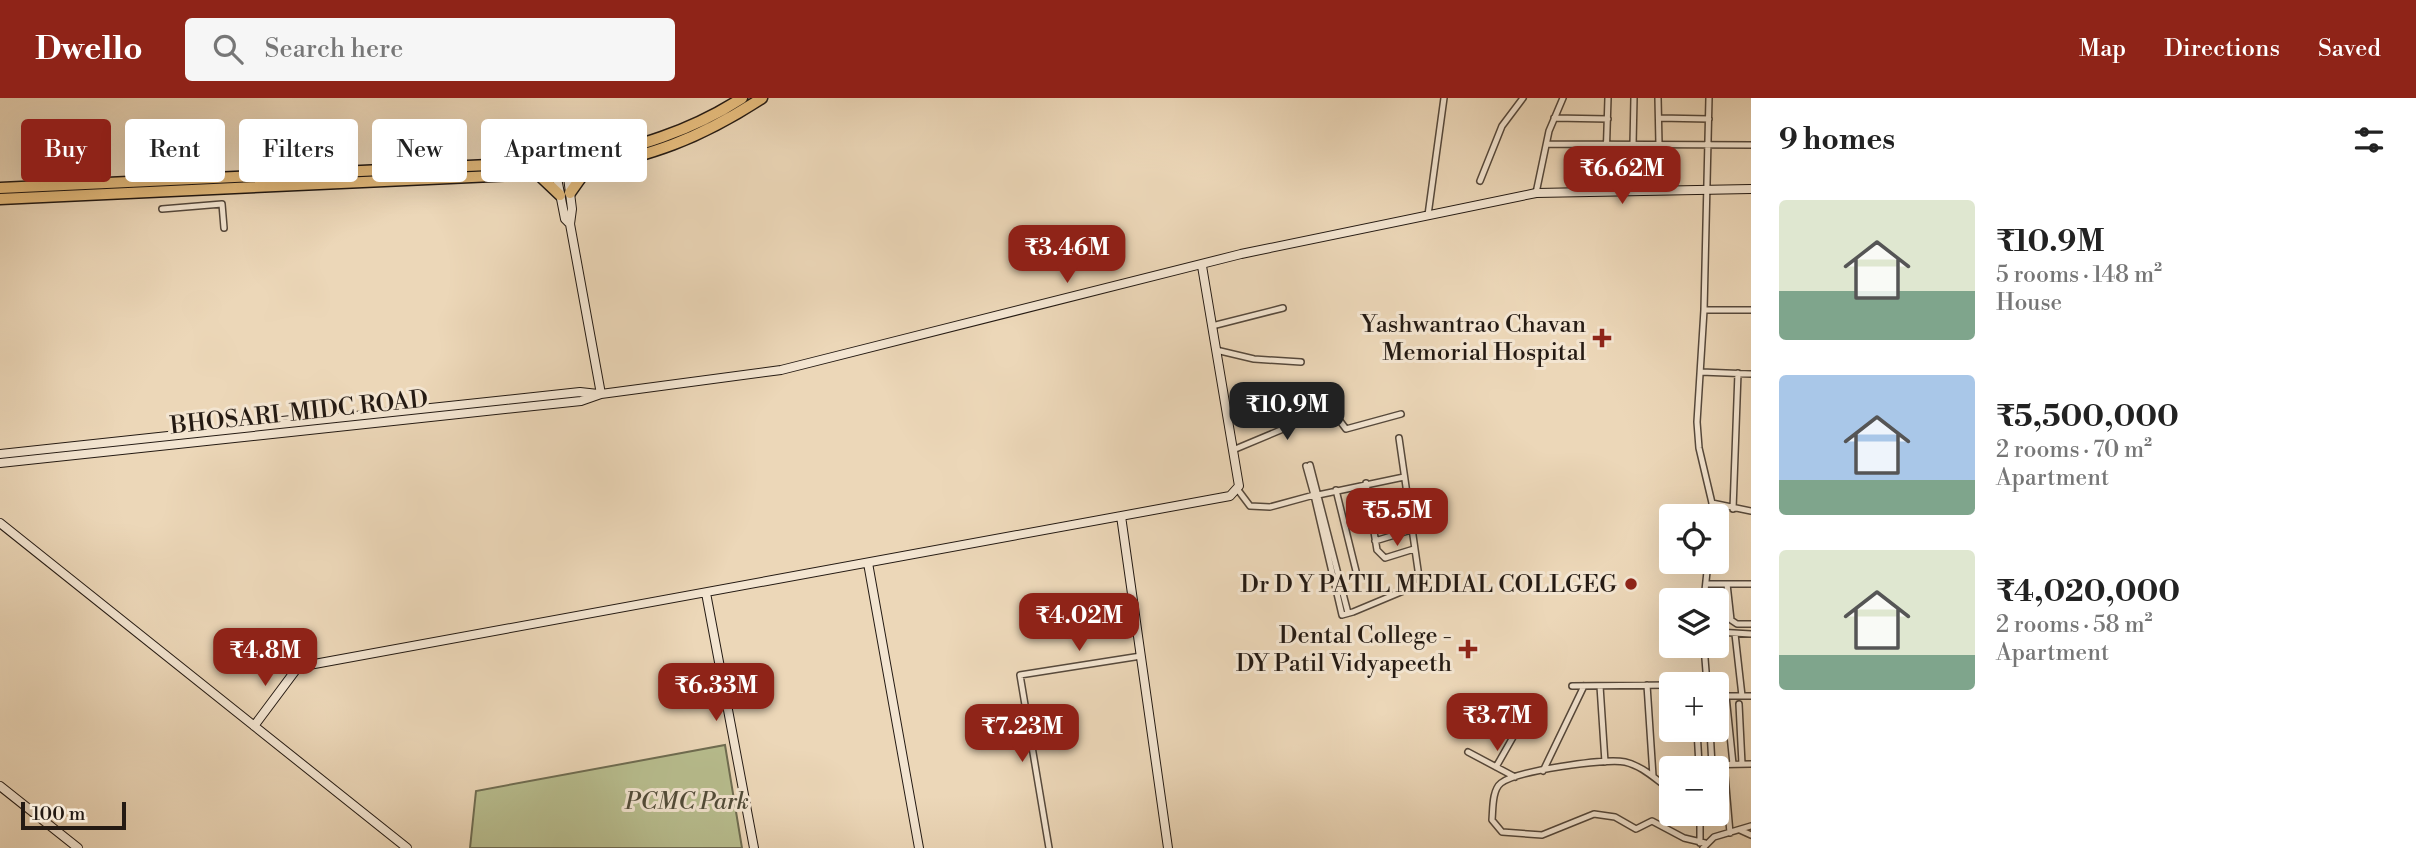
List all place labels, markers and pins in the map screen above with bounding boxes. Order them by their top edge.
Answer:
pin: ₹6.62M [1565,146,1679,206]
pin: ₹3.46M [1010,226,1124,285]
place label: Yashwantrao Chavan Memorial Hospital [1359,310,1586,368]
marker: Yashwantrao Chavan Memorial Hospital [1592,328,1612,348]
pin: ₹10.9M [1230,382,1344,442]
pin: ₹5.5M [1348,489,1446,548]
place label: Dr D Y PATIL MEDIAL COLLGEG [1240,570,1617,600]
marker: Dr D Y PATIL MEDIAL COLLGEG [1623,576,1639,592]
pin: ₹4.02M [1022,594,1136,653]
place label: Dental College - DY Patil Vidyapeeth [1236,621,1452,679]
pin: ₹4.8M [216,628,314,688]
marker: Dental College - DY Patil Vidyapeeth [1458,639,1478,659]
pin: ₹6.33M [659,664,773,723]
pin: ₹3.7M [1448,694,1546,753]
pin: ₹7.23M [965,704,1079,764]

